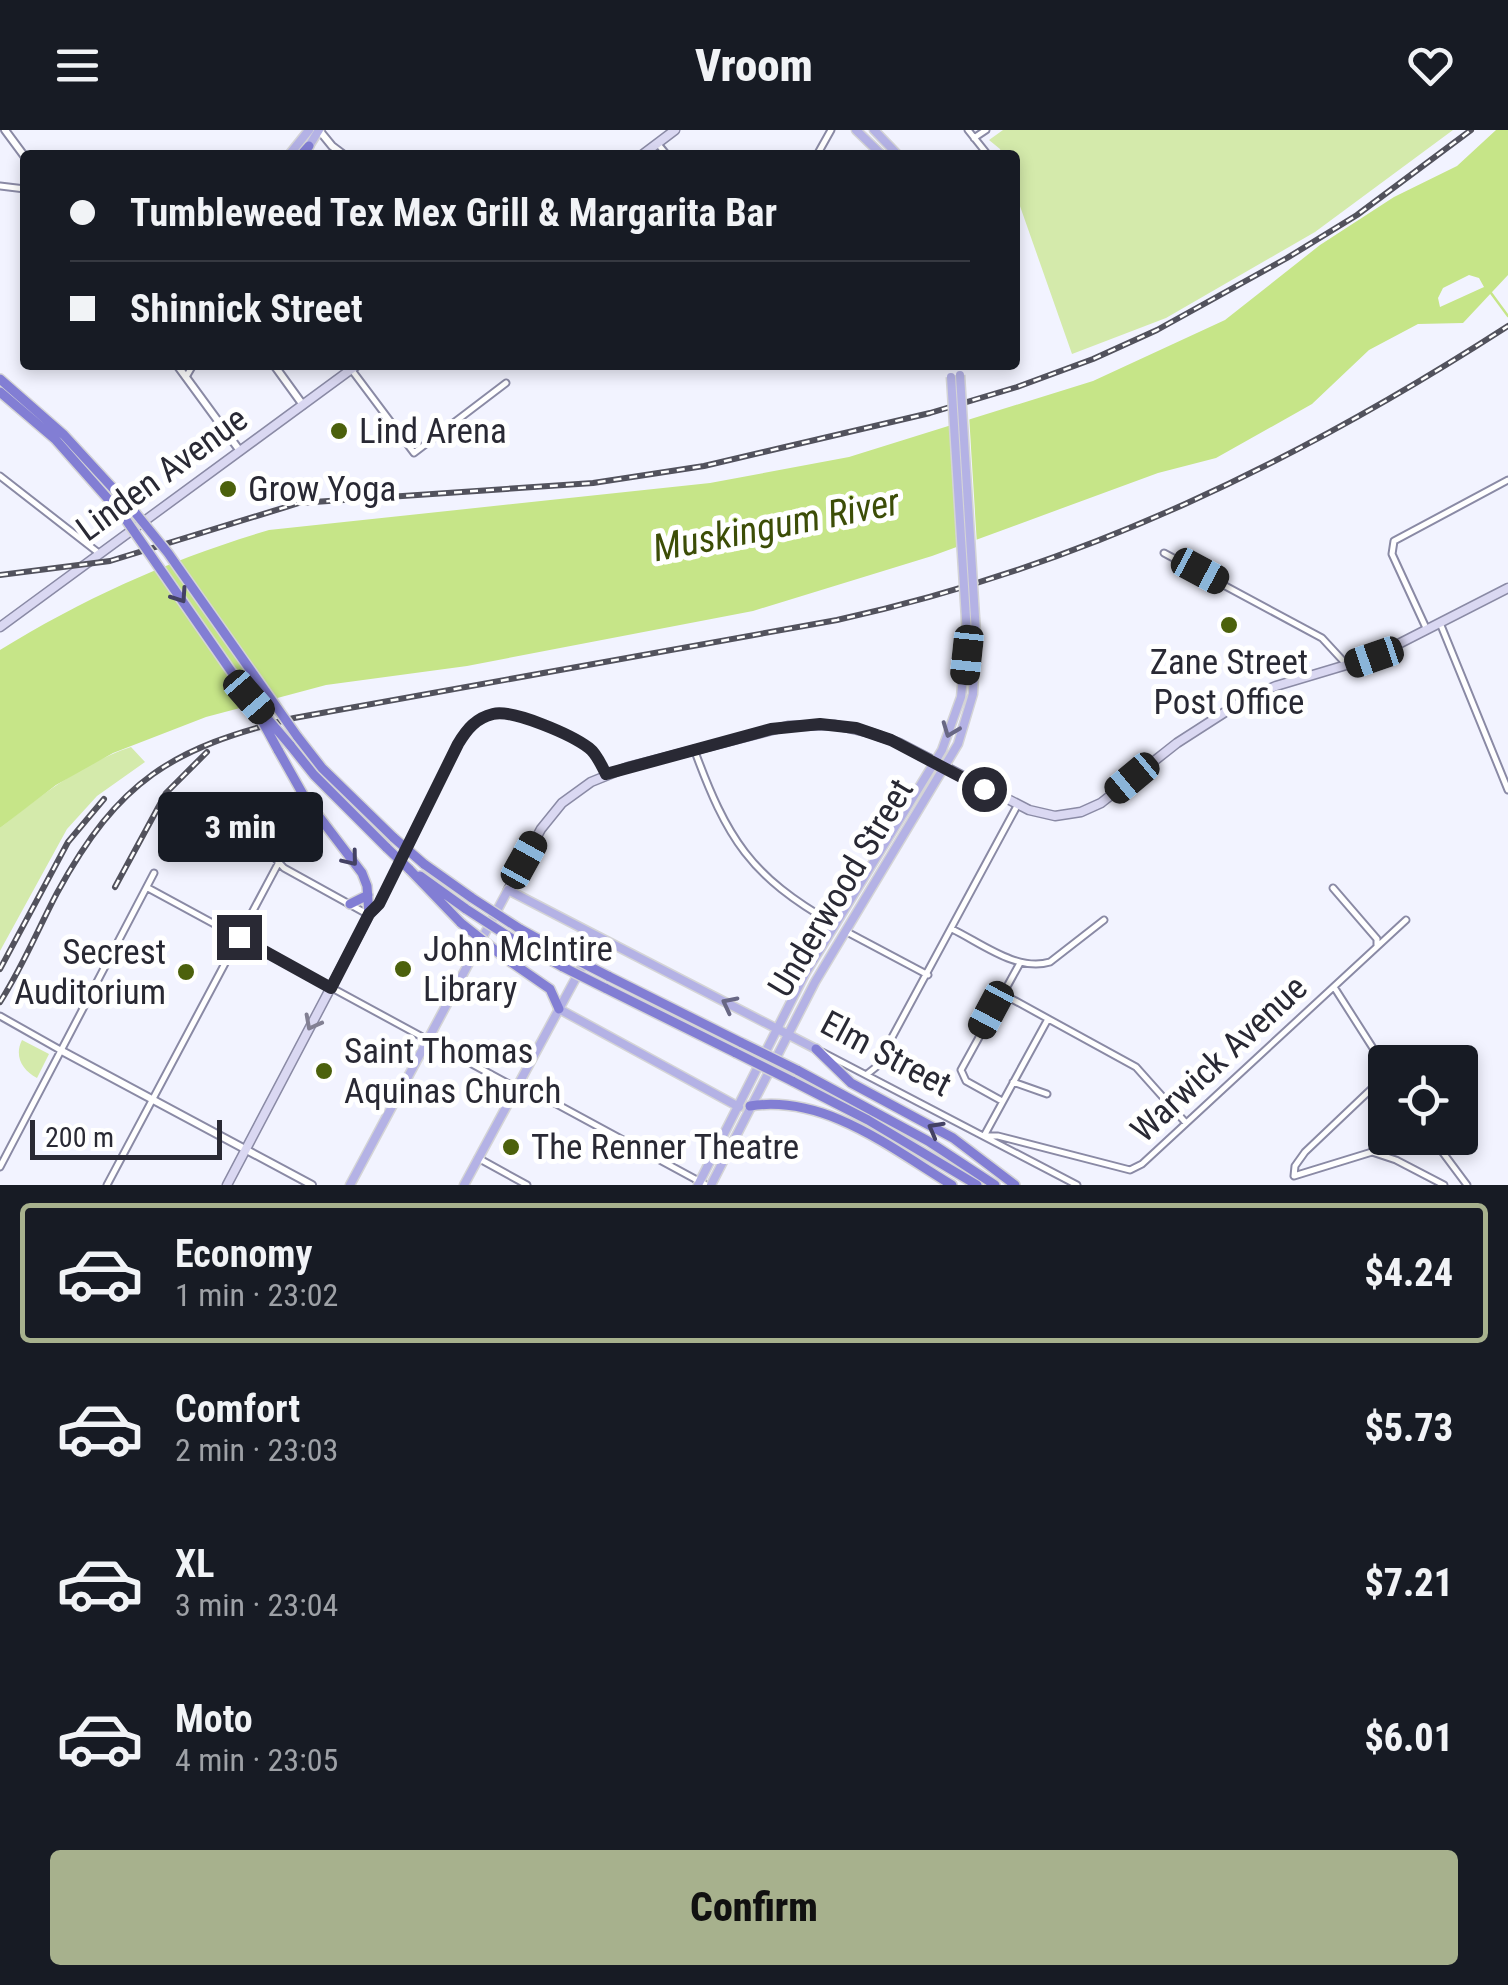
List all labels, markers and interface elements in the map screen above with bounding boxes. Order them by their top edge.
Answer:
icon: menu [50,38,105,93]
icon: heart [1403,38,1458,93]
text: Vroom [695,39,813,92]
text: Tumbleweed Tex Mex Grill & Margarita Bar [130,191,777,235]
text: Shinnick Street [130,287,363,331]
street label: Linden Avenue [69,398,255,550]
place label: Lind Arena [359,411,507,452]
marker: Lind Arena [328,420,350,442]
place label: Grow Yoga [248,469,396,510]
marker: Grow Yoga [217,478,239,500]
water label: Muskingum River [649,479,904,570]
car [1166,544,1234,598]
one-way arrow [168,585,186,604]
marker: Zane Street Post Office [1218,614,1240,636]
car [949,624,985,686]
car [1341,633,1407,681]
place label: Zane Street Post Office [1150,642,1308,723]
car [218,665,280,729]
one-way arrow [941,721,961,738]
car [1099,747,1165,809]
route start [962,767,1007,812]
street label: Underwood Street [760,772,922,1004]
callout: 3 min [156,792,322,862]
text: 3 min [205,808,276,846]
car [496,826,552,894]
one-way arrow [339,847,357,865]
route end [217,915,262,960]
place label: John McIntire Library [423,929,613,1010]
place label: Secrest Auditorium [14,932,166,1013]
marker: John McIntire Library [392,958,414,980]
marker: Secrest Auditorium [175,961,197,983]
street label: Warwick Avenue [1123,967,1315,1151]
car [964,976,1018,1044]
one-way arrow [722,997,740,1016]
street label: Elm Street [814,1003,958,1105]
one-way arrow [305,1012,324,1030]
place label: Saint Thomas Aquinas Church [344,1031,561,1112]
map controls [1368,1045,1478,1155]
button: locate [1368,1045,1478,1155]
marker: Saint Thomas Aquinas Church [313,1060,335,1082]
scale bar [30,1115,222,1160]
text: 200 m [45,1121,114,1154]
one-way arrow [928,1121,946,1141]
place label: The Renner Theatre [531,1127,799,1168]
marker: The Renner Theatre [500,1136,522,1158]
icon: car [55,1228,145,1318]
text: Economy [175,1232,312,1276]
text: $4.24 [1364,1251,1453,1295]
text: 1 min · 23:02 [175,1276,338,1314]
icon: car [55,1383,145,1473]
text: Comfort [175,1387,300,1431]
text: $5.73 [1364,1406,1453,1450]
text: 2 min · 23:03 [175,1431,338,1469]
icon: car [55,1538,145,1628]
text: XL [175,1542,214,1586]
text: $7.21 [1364,1561,1453,1605]
text: 3 min · 23:04 [175,1586,338,1624]
icon: car [55,1693,145,1783]
text: Moto [175,1697,253,1741]
text: $6.01 [1364,1716,1453,1760]
text: 4 min · 23:05 [175,1741,338,1779]
button: Confirm [50,1850,1458,1965]

